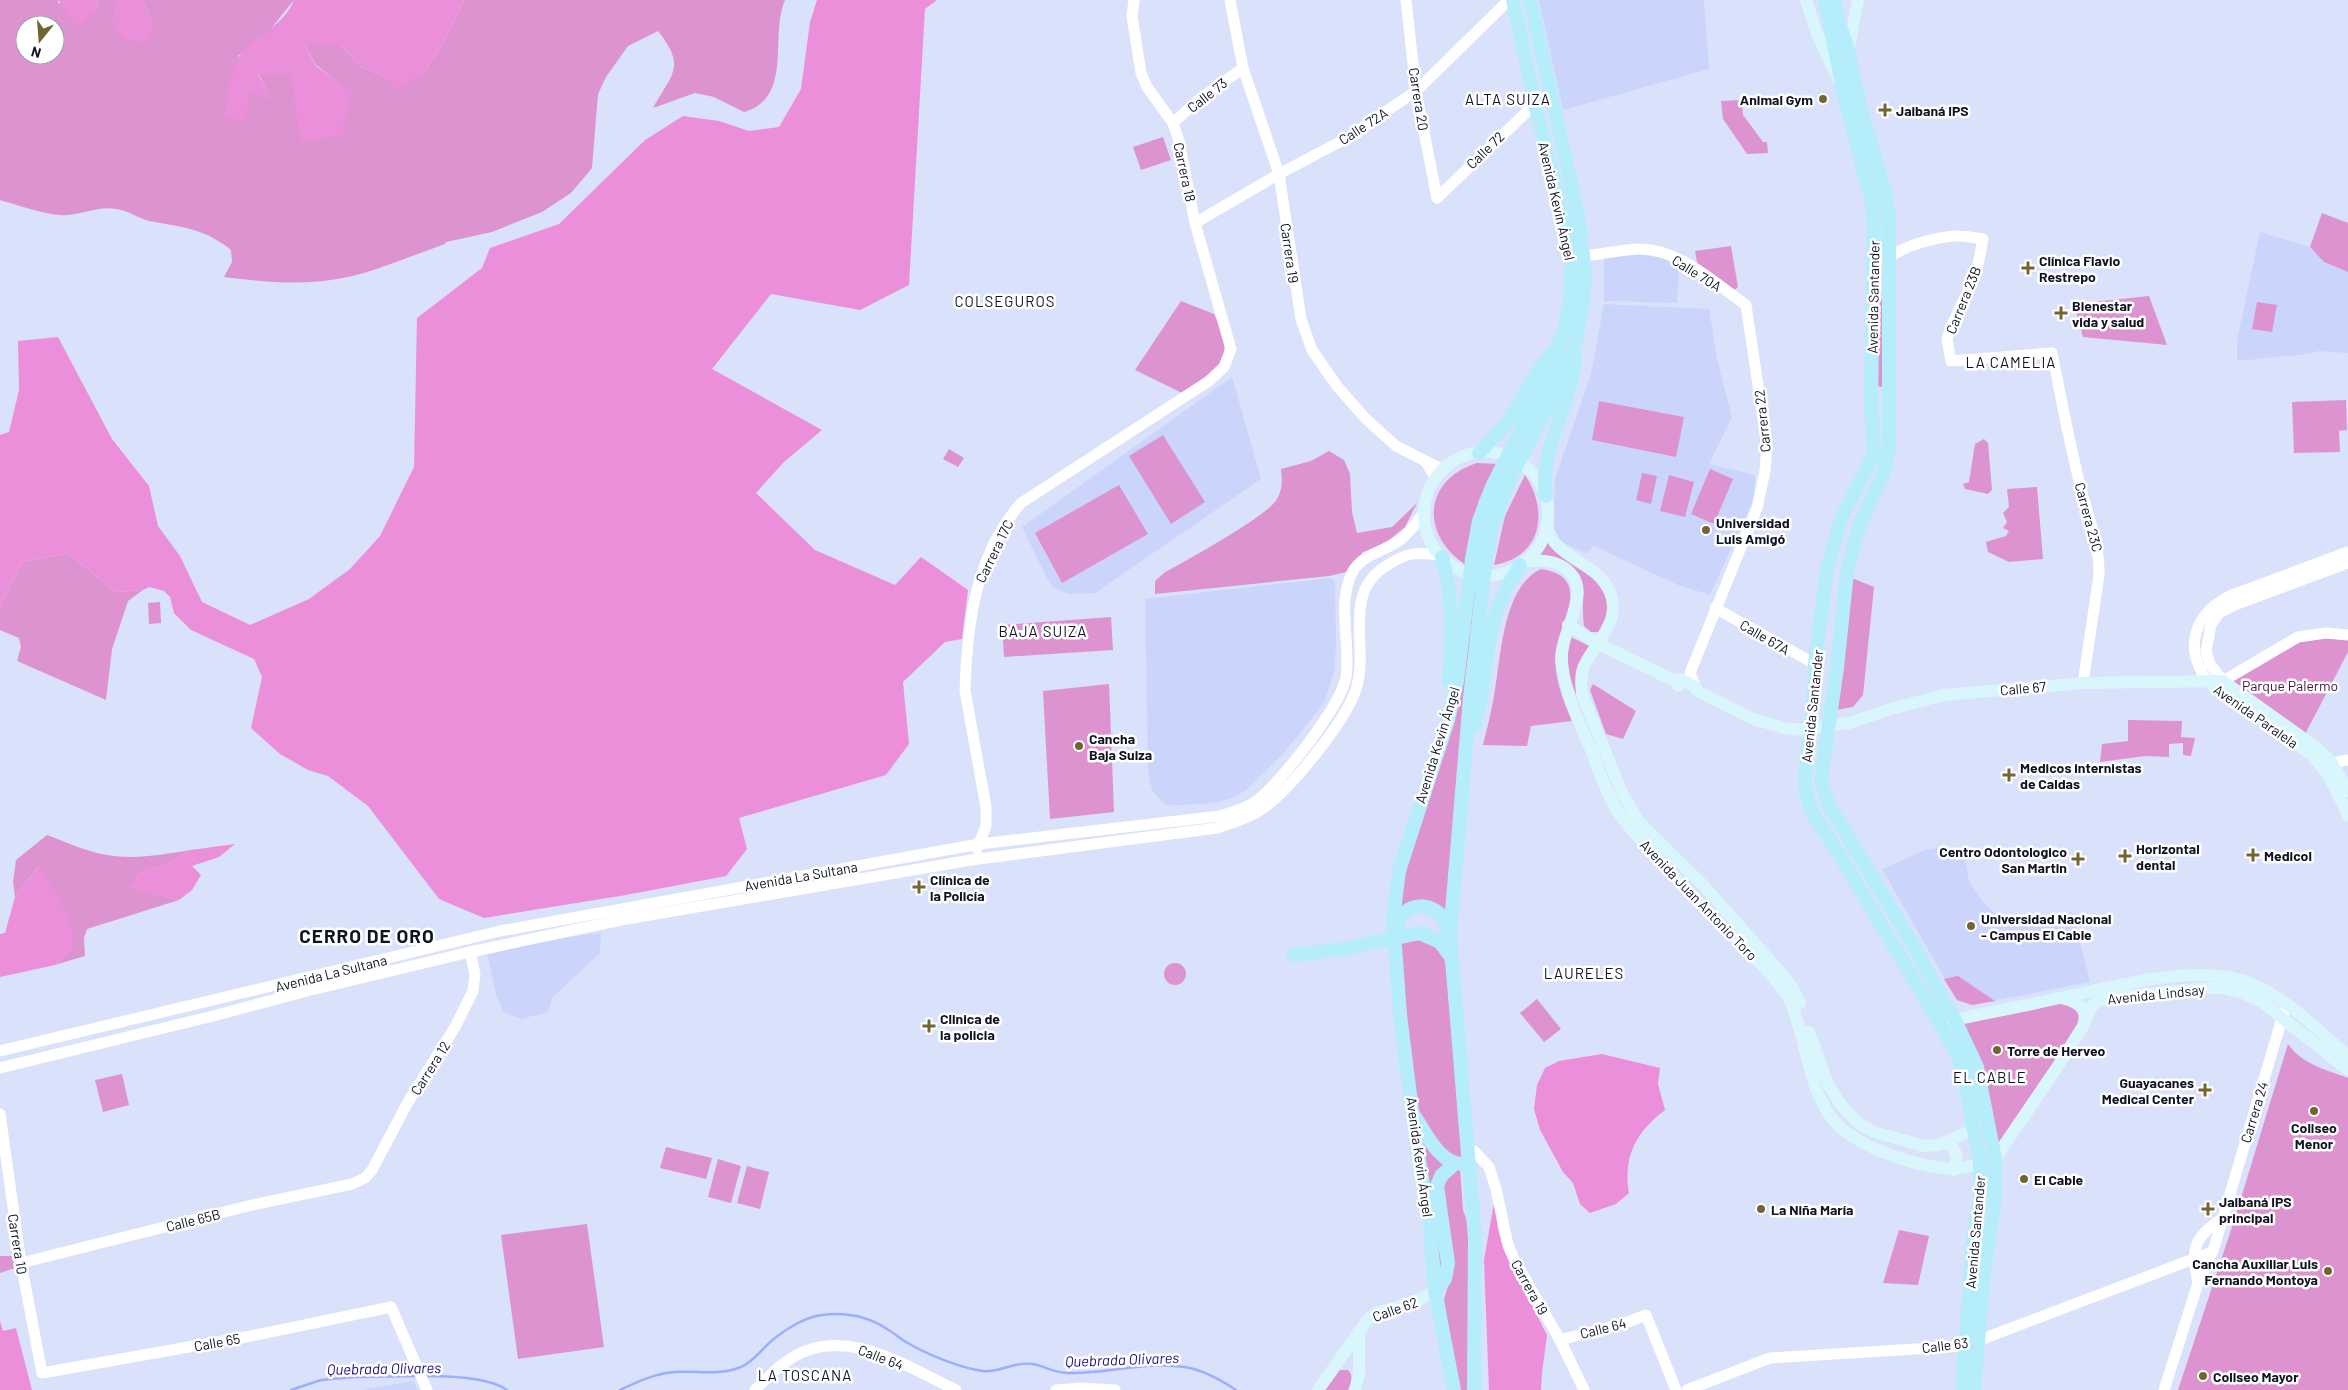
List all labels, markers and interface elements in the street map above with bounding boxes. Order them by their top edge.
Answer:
north arrow [15,15,65,65]
text: N [29,43,43,62]
street label: Carrera 20 [1406,66,1432,132]
street label: Calle 73 [1184,74,1230,116]
district label: ALTA SUIZA [1465,90,1551,108]
place label: Animal Gym [1740,91,1813,108]
marker: Animal Gym [1817,93,1829,105]
place label: Jaibaná IPS [1896,102,1969,119]
marker: Jaibaná IPS [1878,103,1892,117]
street label: Calle 72A [1335,104,1391,148]
street label: Calle 72 [1462,128,1508,172]
street label: Avenida Kevin Ángel [1535,140,1579,262]
street label: Carrera 18 [1170,141,1200,203]
street label: Carrera 19 [1277,222,1303,284]
street label: Avenida Santander [1864,240,1882,354]
street label: Calle 70A [1669,251,1725,295]
place label: Clínica Flavio Restrepo [2039,252,2120,285]
marker: Clínica Flavio Restrepo [2021,261,2035,275]
street label: Carrera 23B [1942,264,1984,336]
district label: COLSEGUROS [955,292,1055,310]
place label: Bienestar vida y salud [2072,297,2144,330]
marker: Bienestar vida y salud [2054,306,2068,320]
district label: LA CAMELIA [1966,353,2056,371]
street label: Carrera 22 [1750,389,1774,453]
street label: Carrera 23C [2072,480,2106,554]
place label: Universidad Luis Amigó [1716,514,1790,547]
street label: Carrera 17C [971,517,1017,585]
marker: Universidad Luis Amigó [1700,524,1712,536]
street label: Calle 67A [1737,616,1793,658]
district label: BAJA SUIZA [999,622,1087,640]
street label: Avenida Santander [1798,649,1826,763]
street label: Calle 67 [1999,677,2047,698]
park label: Parque Palermo [2242,677,2338,694]
street label: Avenida Paralela [2210,681,2302,751]
street label: Avenida Kevin Ángel [1411,685,1463,805]
place label: Cancha Baja Suiza [1089,730,1152,763]
marker: Cancha Baja Suiza [1073,740,1085,752]
place label: Medicos internistas de Caldas [2020,759,2142,792]
marker: Medicos internistas de Caldas [2002,768,2016,782]
street label: Avenida Juan Antonio Toro [1637,836,1761,964]
place label: Horizontal dental [2136,840,2200,873]
place label: Centro Odontologico San Martin [1939,843,2067,876]
place label: Medicol [2264,847,2312,864]
marker: Medicol [2246,848,2260,862]
marker: Horizontal dental [2118,849,2132,863]
marker: Centro Odontologico San Martin [2071,852,2085,866]
street label: Avenida La Sultana [743,858,859,894]
place label: Clínica de la Policía [930,871,990,904]
marker: Clínica de la Policía [912,880,926,894]
place label: Universidad Nacional - Campus El Cable [1981,910,2111,943]
marker: Universidad Nacional - Campus El Cable [1965,920,1977,932]
district label: CERRO DE ORO [299,924,435,947]
street label: Avenida La Sultana [273,951,389,995]
district label: LAURELES [1544,964,1624,982]
street label: Avenida Lindsay [2107,980,2206,1008]
place label: Clinica de la policia [940,1010,1000,1043]
marker: Clinica de la policia [922,1019,936,1033]
street label: Carrera 12 [407,1038,453,1098]
place label: Torre de Herveo [2007,1042,2106,1059]
marker: Torre de Herveo [1991,1044,2003,1056]
district label: EL CABLE [1953,1068,2027,1086]
place label: Guayacanes Medical Center [2102,1074,2195,1107]
street label: Carrera 24 [2237,1079,2271,1145]
marker: Guayacanes Medical Center [2198,1083,2212,1097]
street label: Avenida Kevin Ángel [1403,1096,1437,1218]
marker: Coliseo Menor [2308,1105,2320,1117]
place label: Coliseo Menor [2291,1119,2337,1152]
place label: El Cable [2034,1171,2084,1188]
marker: El Cable [2018,1173,2030,1185]
street label: Avenida Santander [1962,1175,1988,1289]
place label: Jaibaná IPS principal [2219,1193,2292,1226]
place label: La Niña María [1771,1201,1853,1218]
marker: Jaibaná IPS principal [2201,1202,2215,1216]
marker: La Niña María [1755,1203,1767,1215]
street label: Calle 65B [164,1205,222,1235]
street label: Carrera 10 [5,1213,31,1275]
place label: Cancha Auxiliar Luis Fernando Montoya [2192,1255,2318,1288]
street label: Carrera 19 [1508,1256,1552,1318]
marker: Cancha Auxiliar Luis Fernando Montoya [2322,1265,2334,1277]
street label: Calle 62 [1370,1293,1420,1325]
street label: Calle 64 [1578,1314,1628,1342]
street label: Calle 65 [193,1330,241,1354]
street label: Calle 63 [1921,1334,1969,1356]
street label: Calle 64 [856,1341,906,1373]
water label: Quebrada Olivares [1065,1348,1179,1370]
water label: Quebrada Olivares [327,1358,441,1378]
district label: LA TOSCANA [758,1366,852,1384]
place label: Coliseo Mayor [2213,1368,2299,1385]
marker: Coliseo Mayor [2197,1370,2209,1382]

